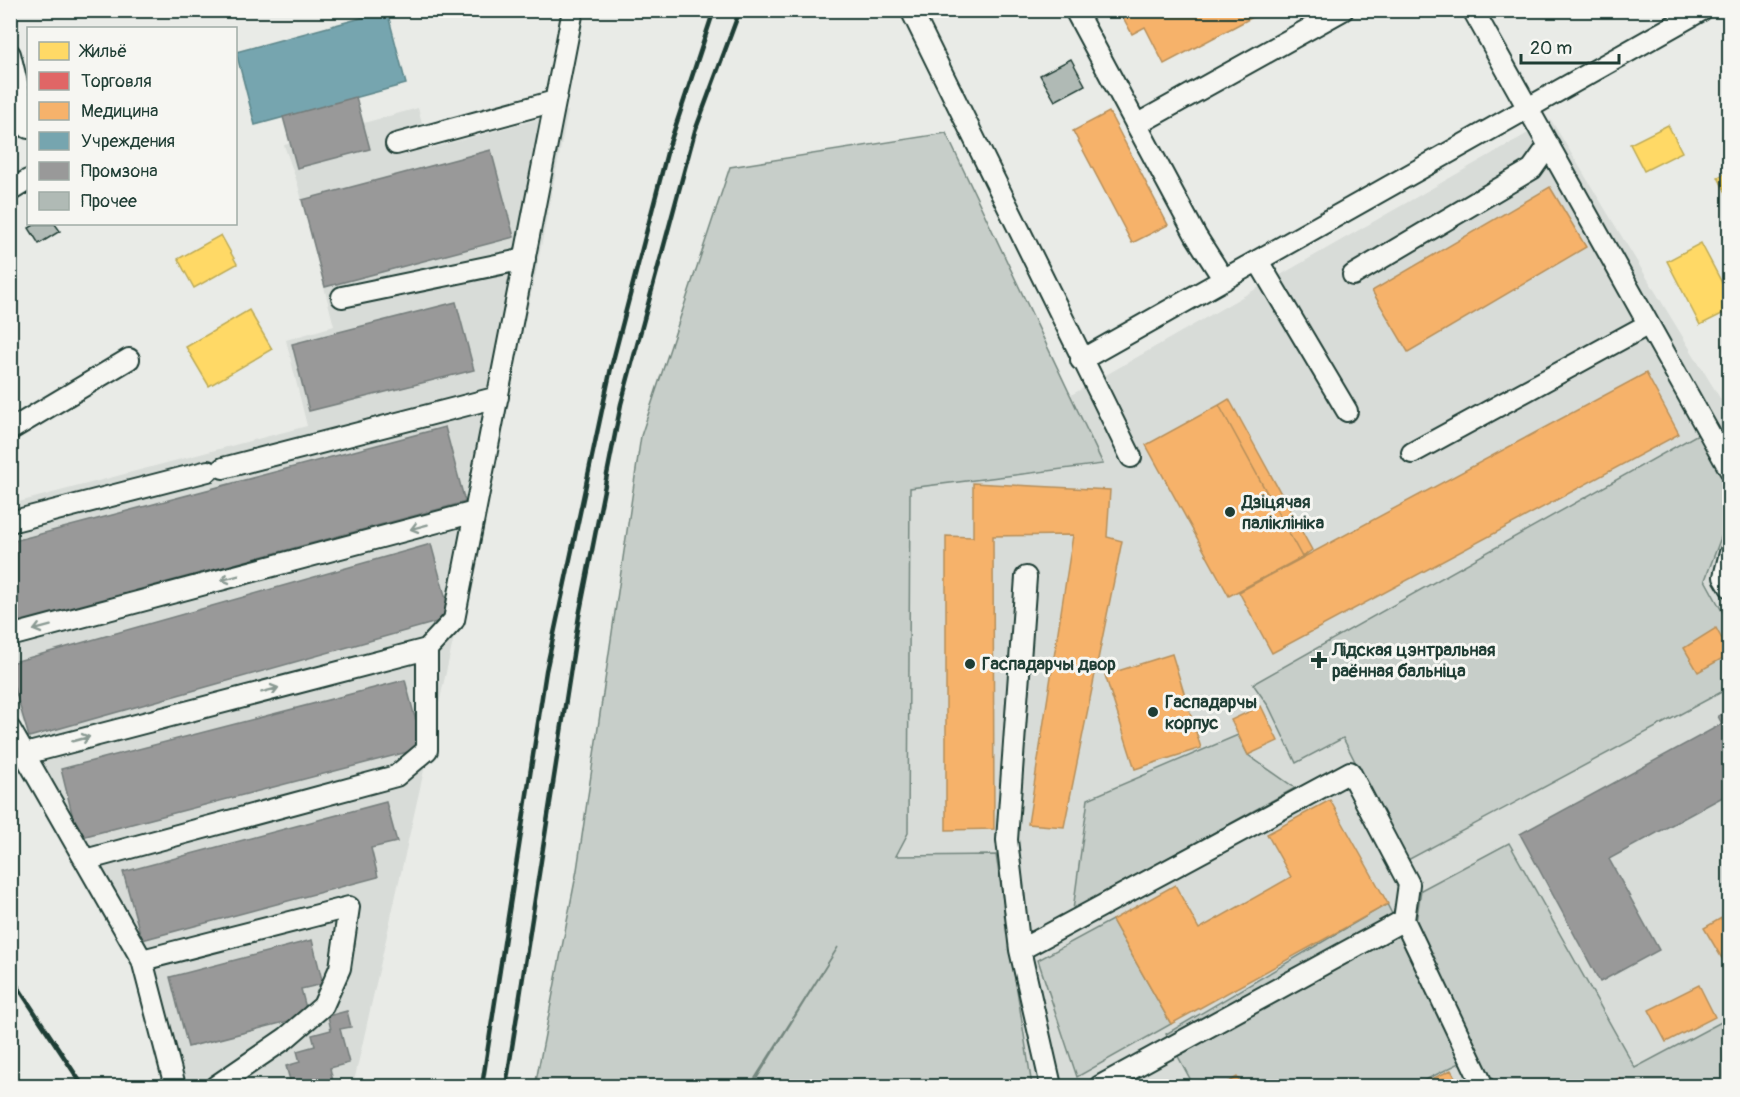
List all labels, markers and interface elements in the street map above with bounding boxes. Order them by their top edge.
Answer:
legend [27,27,237,225]
scale bar [1521,27,1618,65]
text: 20 m [1530,37,1572,60]
text: Жильё [78,40,127,63]
text: Торговля [81,70,152,93]
text: Медицина [81,100,158,123]
text: Учреждения [81,130,175,153]
text: Промзона [81,160,158,183]
text: Прочее [81,190,137,213]
place label: Дзіцячая паліклініка [1241,491,1325,535]
marker: Дзіцячая паліклініка [1223,505,1237,519]
one-way arrow [409,522,428,534]
one-way arrow [221,572,240,584]
one-way arrow [33,623,52,634]
place label: Лідская цэнтральная раённая бальніца [1331,639,1495,683]
marker: Лідская цэнтральная раённая бальніца [1310,651,1328,669]
place label: Гаспадарчы двор [982,653,1116,676]
marker: Гаспадарчы двор [963,657,977,671]
one-way arrow [260,684,279,696]
place label: Гаспадарчы корпус [1165,691,1257,735]
marker: Гаспадарчы корпус [1146,705,1160,719]
one-way arrow [71,733,90,745]

